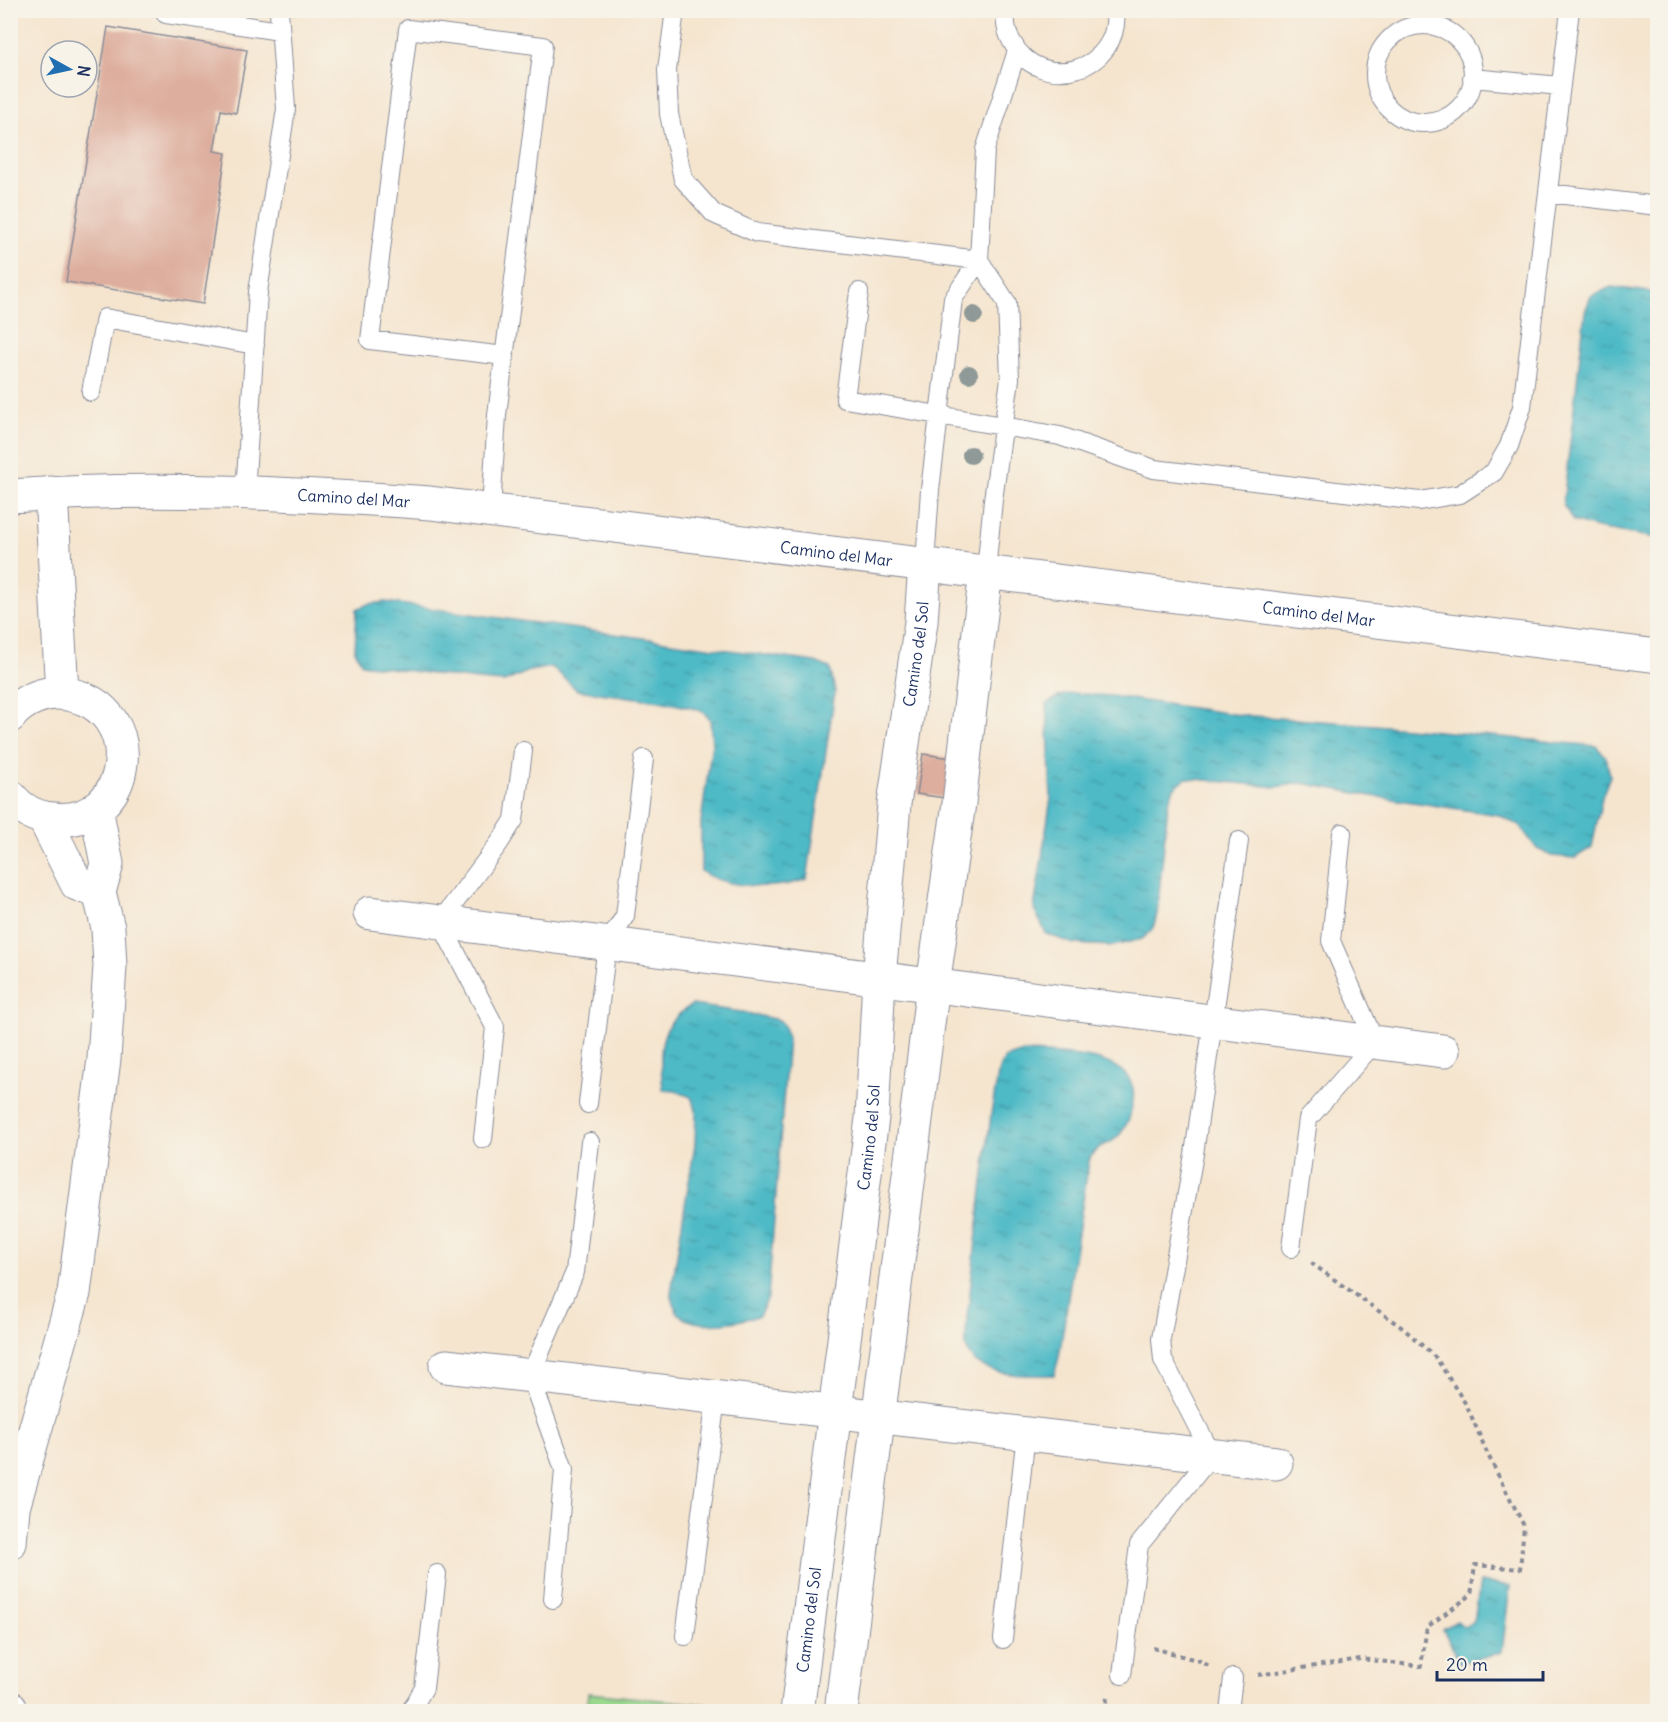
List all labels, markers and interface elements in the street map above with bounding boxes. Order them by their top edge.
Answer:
north arrow [39,39,99,99]
text: N [73,64,95,78]
street label: Camino del Mar [297,485,411,512]
street label: Camino del Mar [779,537,894,571]
street label: Camino del Mar [1261,597,1377,631]
street label: Camino del Sol [899,601,932,708]
street label: Camino del Sol [853,1084,884,1191]
street label: Camino del Sol [792,1566,825,1674]
scale bar [1437,1644,1544,1682]
text: 20 m [1446,1653,1488,1676]

